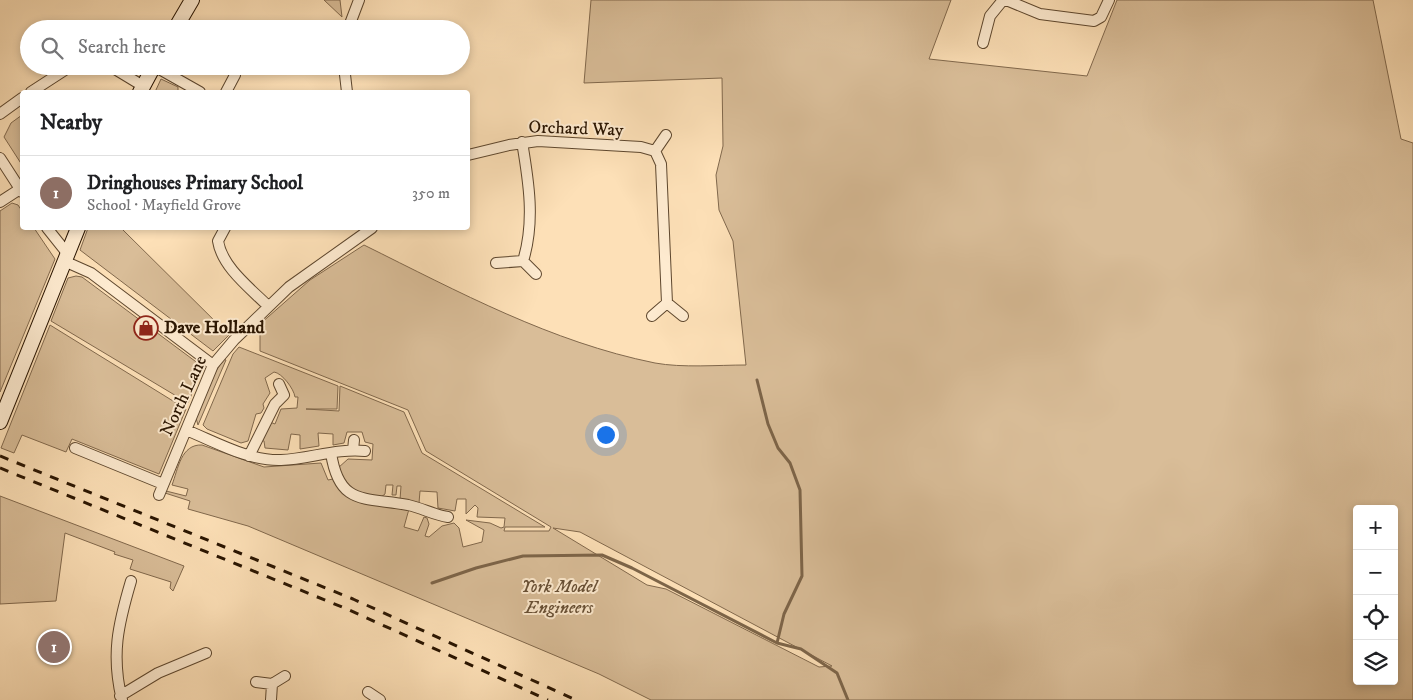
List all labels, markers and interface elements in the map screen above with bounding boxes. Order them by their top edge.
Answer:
search box [20,20,470,75]
icon: search [38,34,66,62]
text: Search here [78,36,166,59]
text: Nearby [40,110,102,136]
street label: Orchard Way [528,116,624,142]
text: Dringhouses Primary School [87,172,303,195]
text: 1 [53,183,59,203]
text: 350 m [412,183,450,203]
text: School · Mayfield Grove [87,195,241,215]
shop icon: Dave Holland [133,315,159,341]
place label: Dave Holland [164,317,266,339]
street label: North Lane [156,352,212,440]
your location [593,422,619,448]
map controls [1353,505,1398,685]
button: + [1353,505,1398,550]
button: − [1353,550,1398,595]
park label: York Model Engineers [521,576,599,619]
button: locate [1353,595,1398,640]
pin: 1 [38,628,70,666]
button: layers [1353,640,1398,685]

